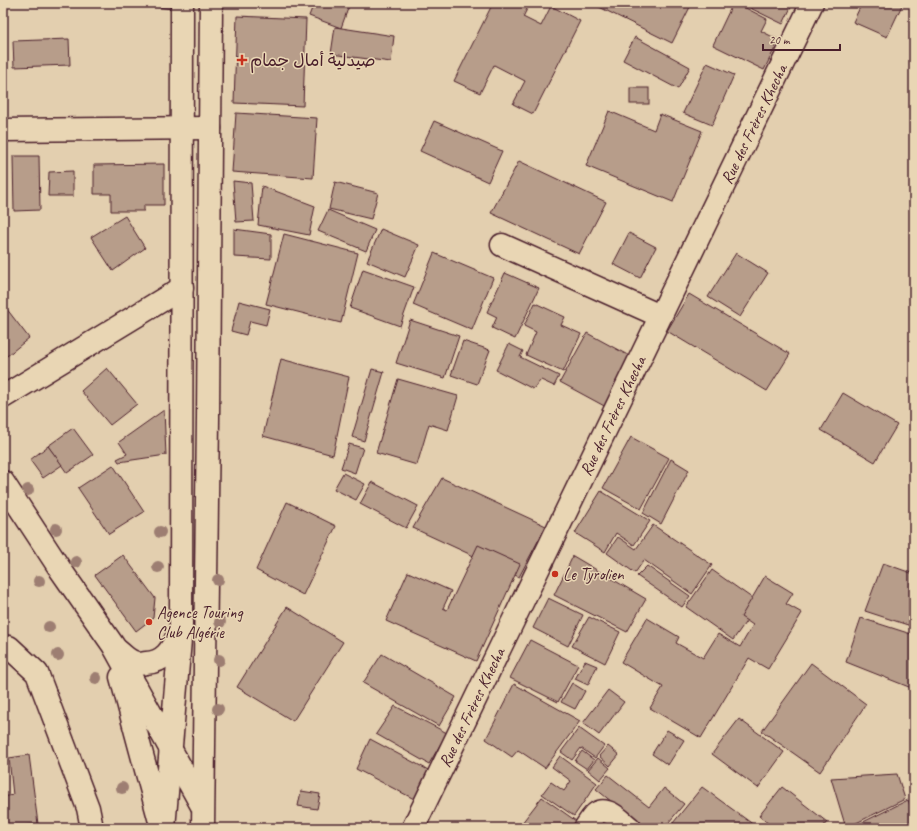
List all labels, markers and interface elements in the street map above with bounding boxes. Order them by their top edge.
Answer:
scale bar [763,26,840,52]
text: 20 m [769,32,791,48]
place label: صيدلية أمال جمام [250,50,375,73]
marker: صيدلية أمال جمام [237,55,247,65]
street label: Rue des Frères Khecha [716,59,793,187]
street label: Rue des Frères Khecha [575,351,652,479]
place label: Le Tyrolien [563,564,625,585]
marker: Le Tyrolien [550,569,560,579]
place label: Agence Touring Club Algérie [157,602,243,643]
marker: Agence Touring Club Algérie [144,617,154,627]
street label: Rue des Frères Khecha [434,643,510,771]

